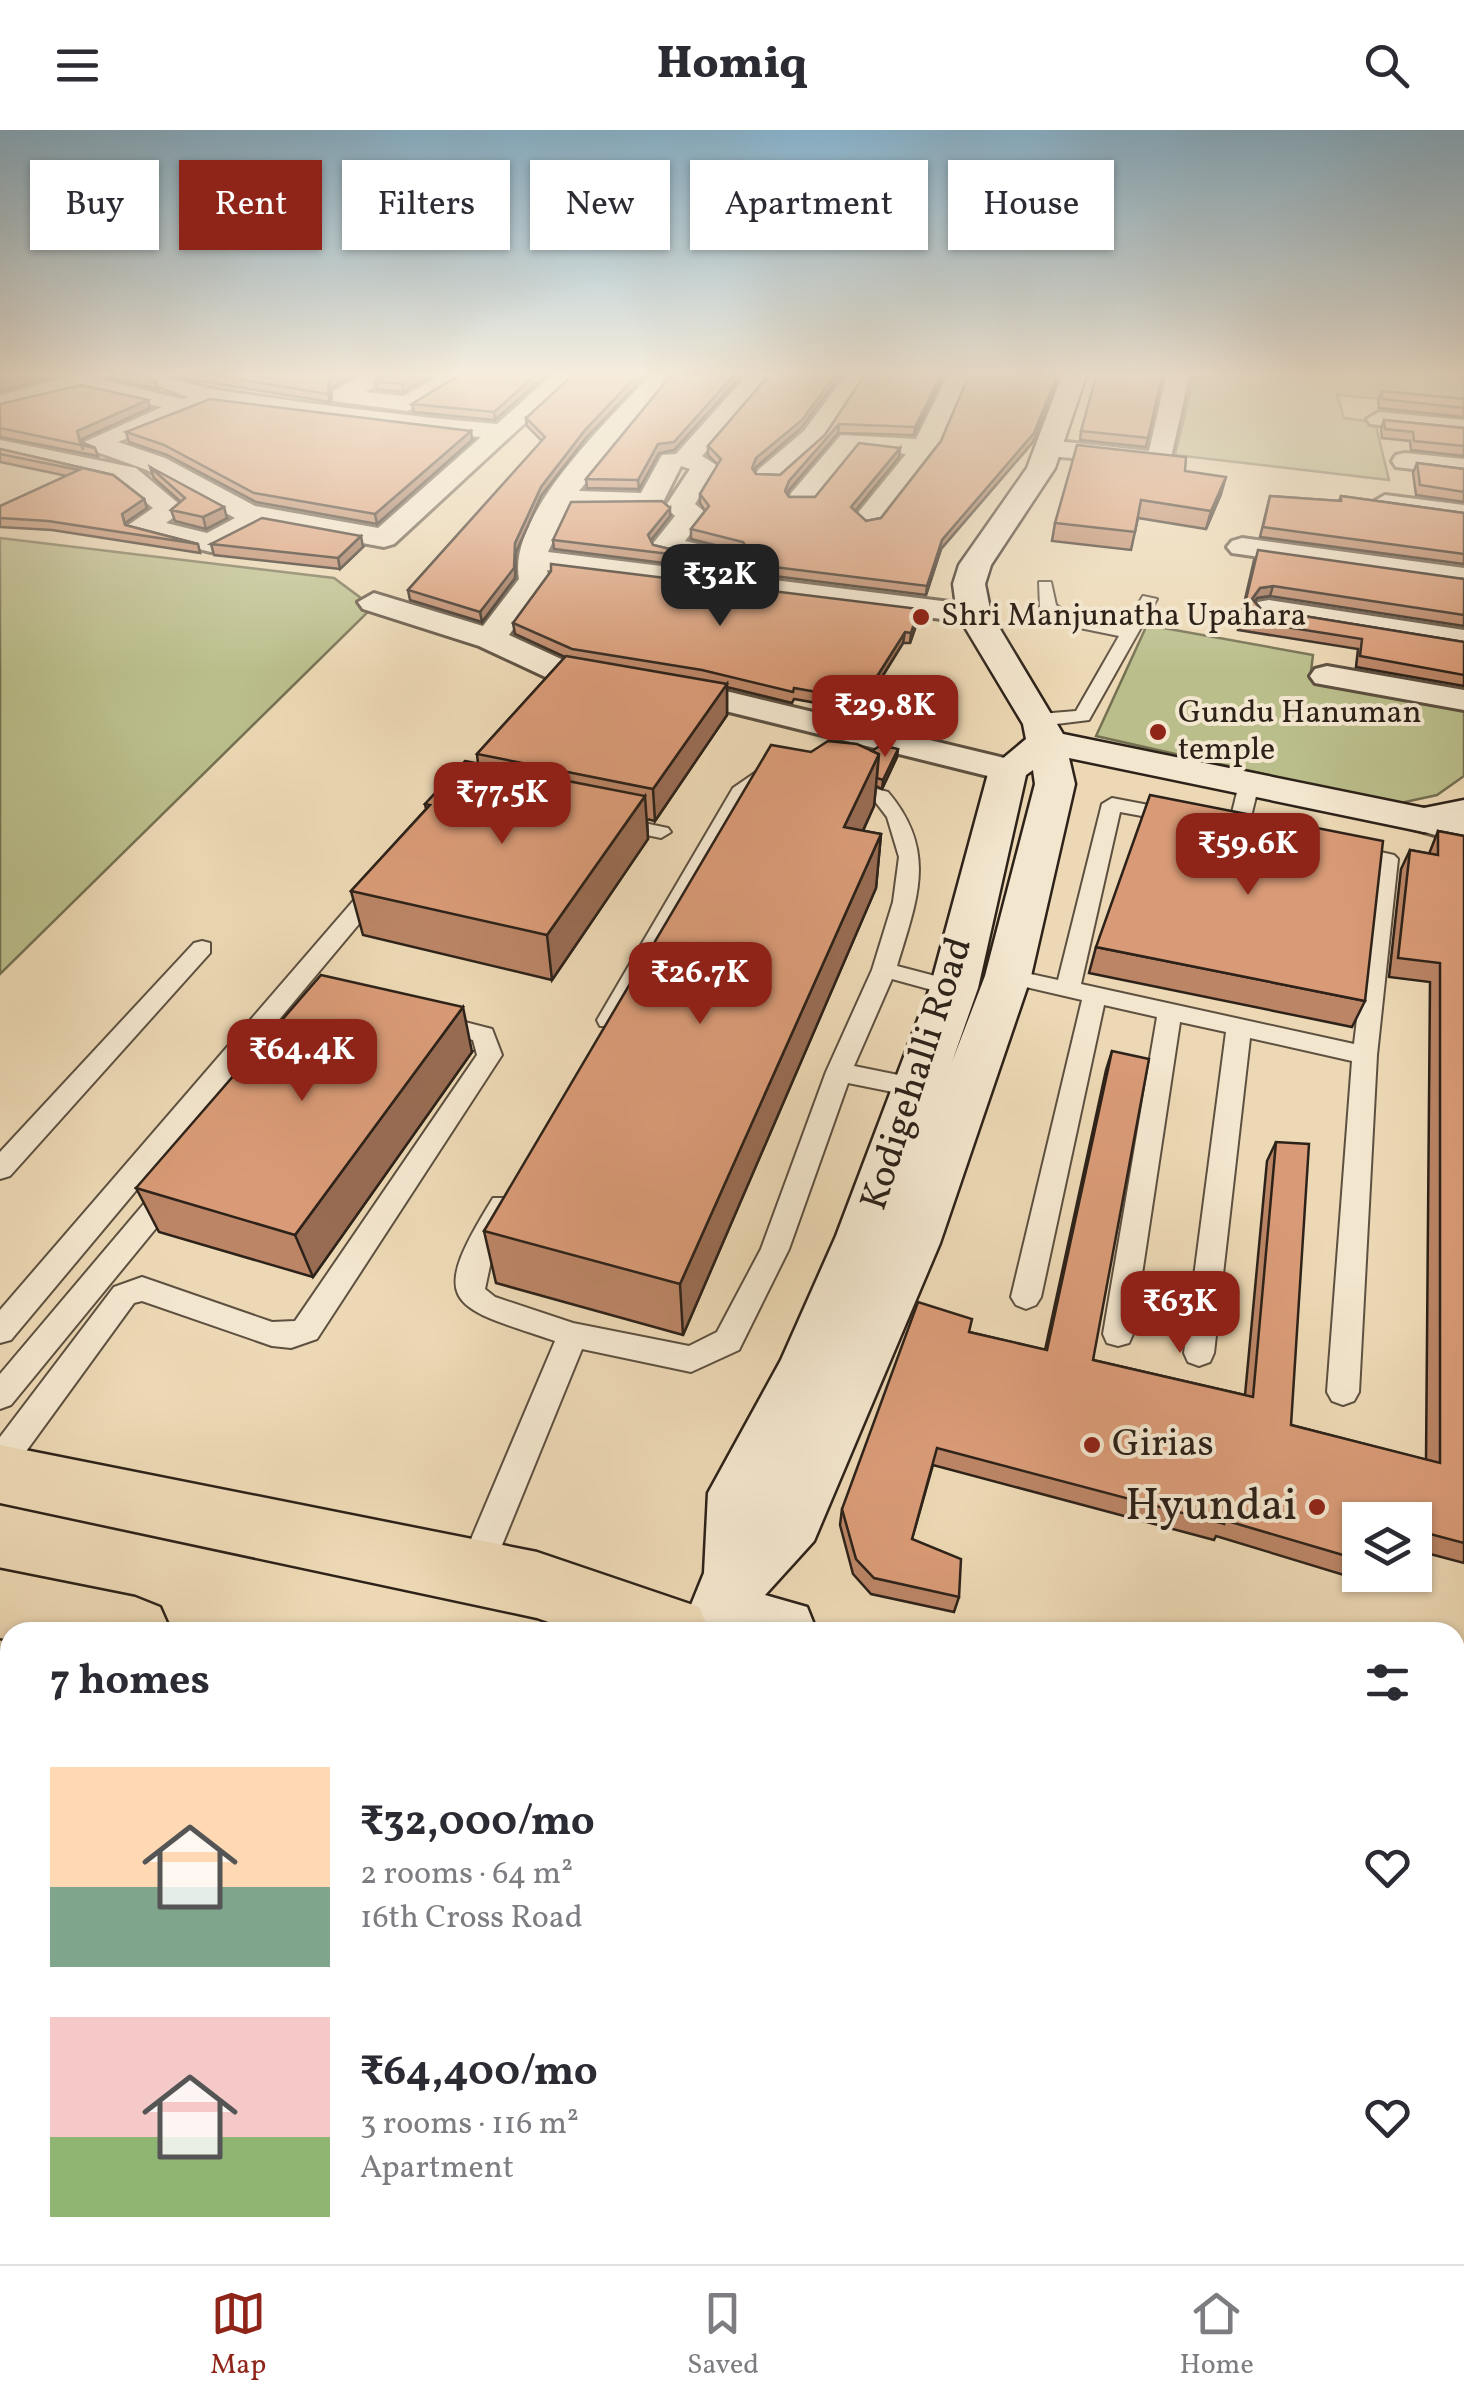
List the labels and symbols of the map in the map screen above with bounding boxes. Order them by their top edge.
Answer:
pin: ₹32K [661,544,779,629]
place label: Shri Manjunatha Upahara [941,595,1307,639]
marker: Shri Manjunatha Upahara [910,606,932,628]
pin: ₹29.8K [804,675,966,760]
place label: Gundu Hanuman temple [1178,692,1422,773]
marker: Gundu Hanuman temple [1147,721,1169,743]
pin: ₹77.5K [421,762,583,847]
pin: ₹59.6K [1167,813,1329,898]
street label: Kodigehalli Road [849,931,987,1217]
pin: ₹26.7K [619,942,781,1027]
pin: ₹64.4K [221,1019,383,1104]
pin: ₹63K [1121,1271,1239,1356]
place label: Girias [1112,1419,1214,1472]
marker: Girias [1081,1434,1103,1456]
place label: Hyundai [1125,1476,1297,1539]
marker: Hyundai [1306,1496,1328,1518]

